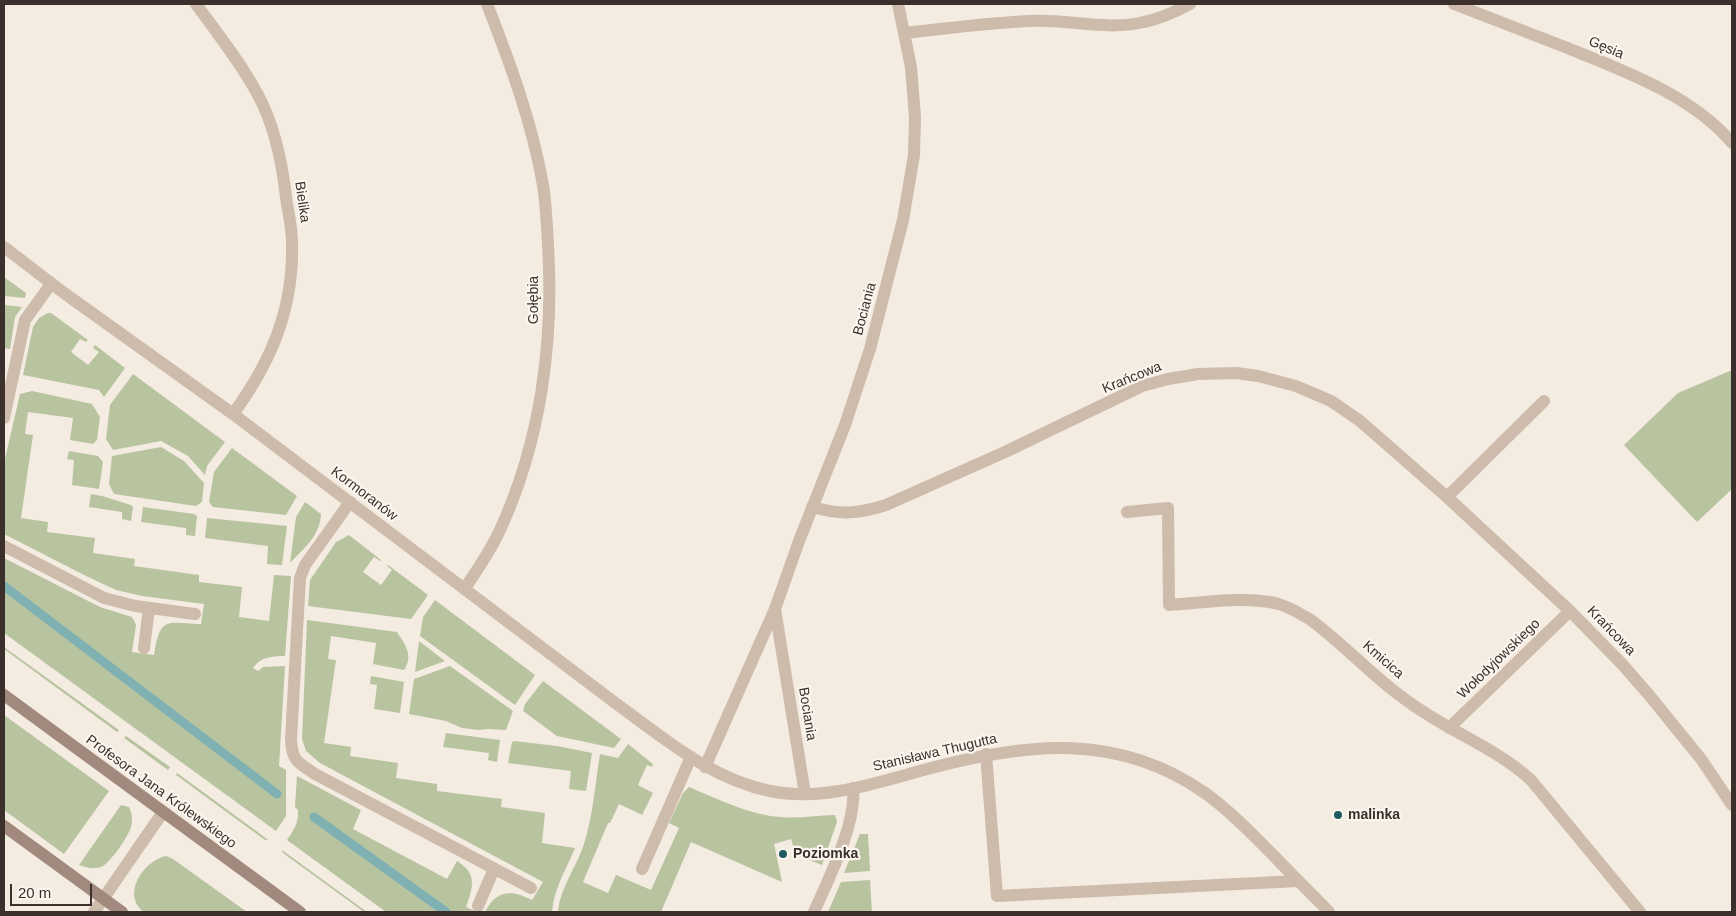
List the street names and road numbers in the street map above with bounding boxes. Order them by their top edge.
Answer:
street label: Gęsia [1586,33,1626,63]
street label: Bielika [291,180,313,224]
street label: Gołębia [526,276,542,324]
street label: Bociania [850,281,880,337]
street label: Krańcowa [1100,359,1164,397]
street label: Kormoranów [327,463,401,525]
street label: Krańcowa [1583,603,1639,659]
street label: Wołodyjowskiego [1454,615,1544,703]
street label: Kmicica [1359,638,1407,682]
street label: Bociania [795,686,819,742]
street label: Stanisława Thugutta [871,731,999,775]
street label: Profesora Jana Królewskiego [82,732,240,852]

